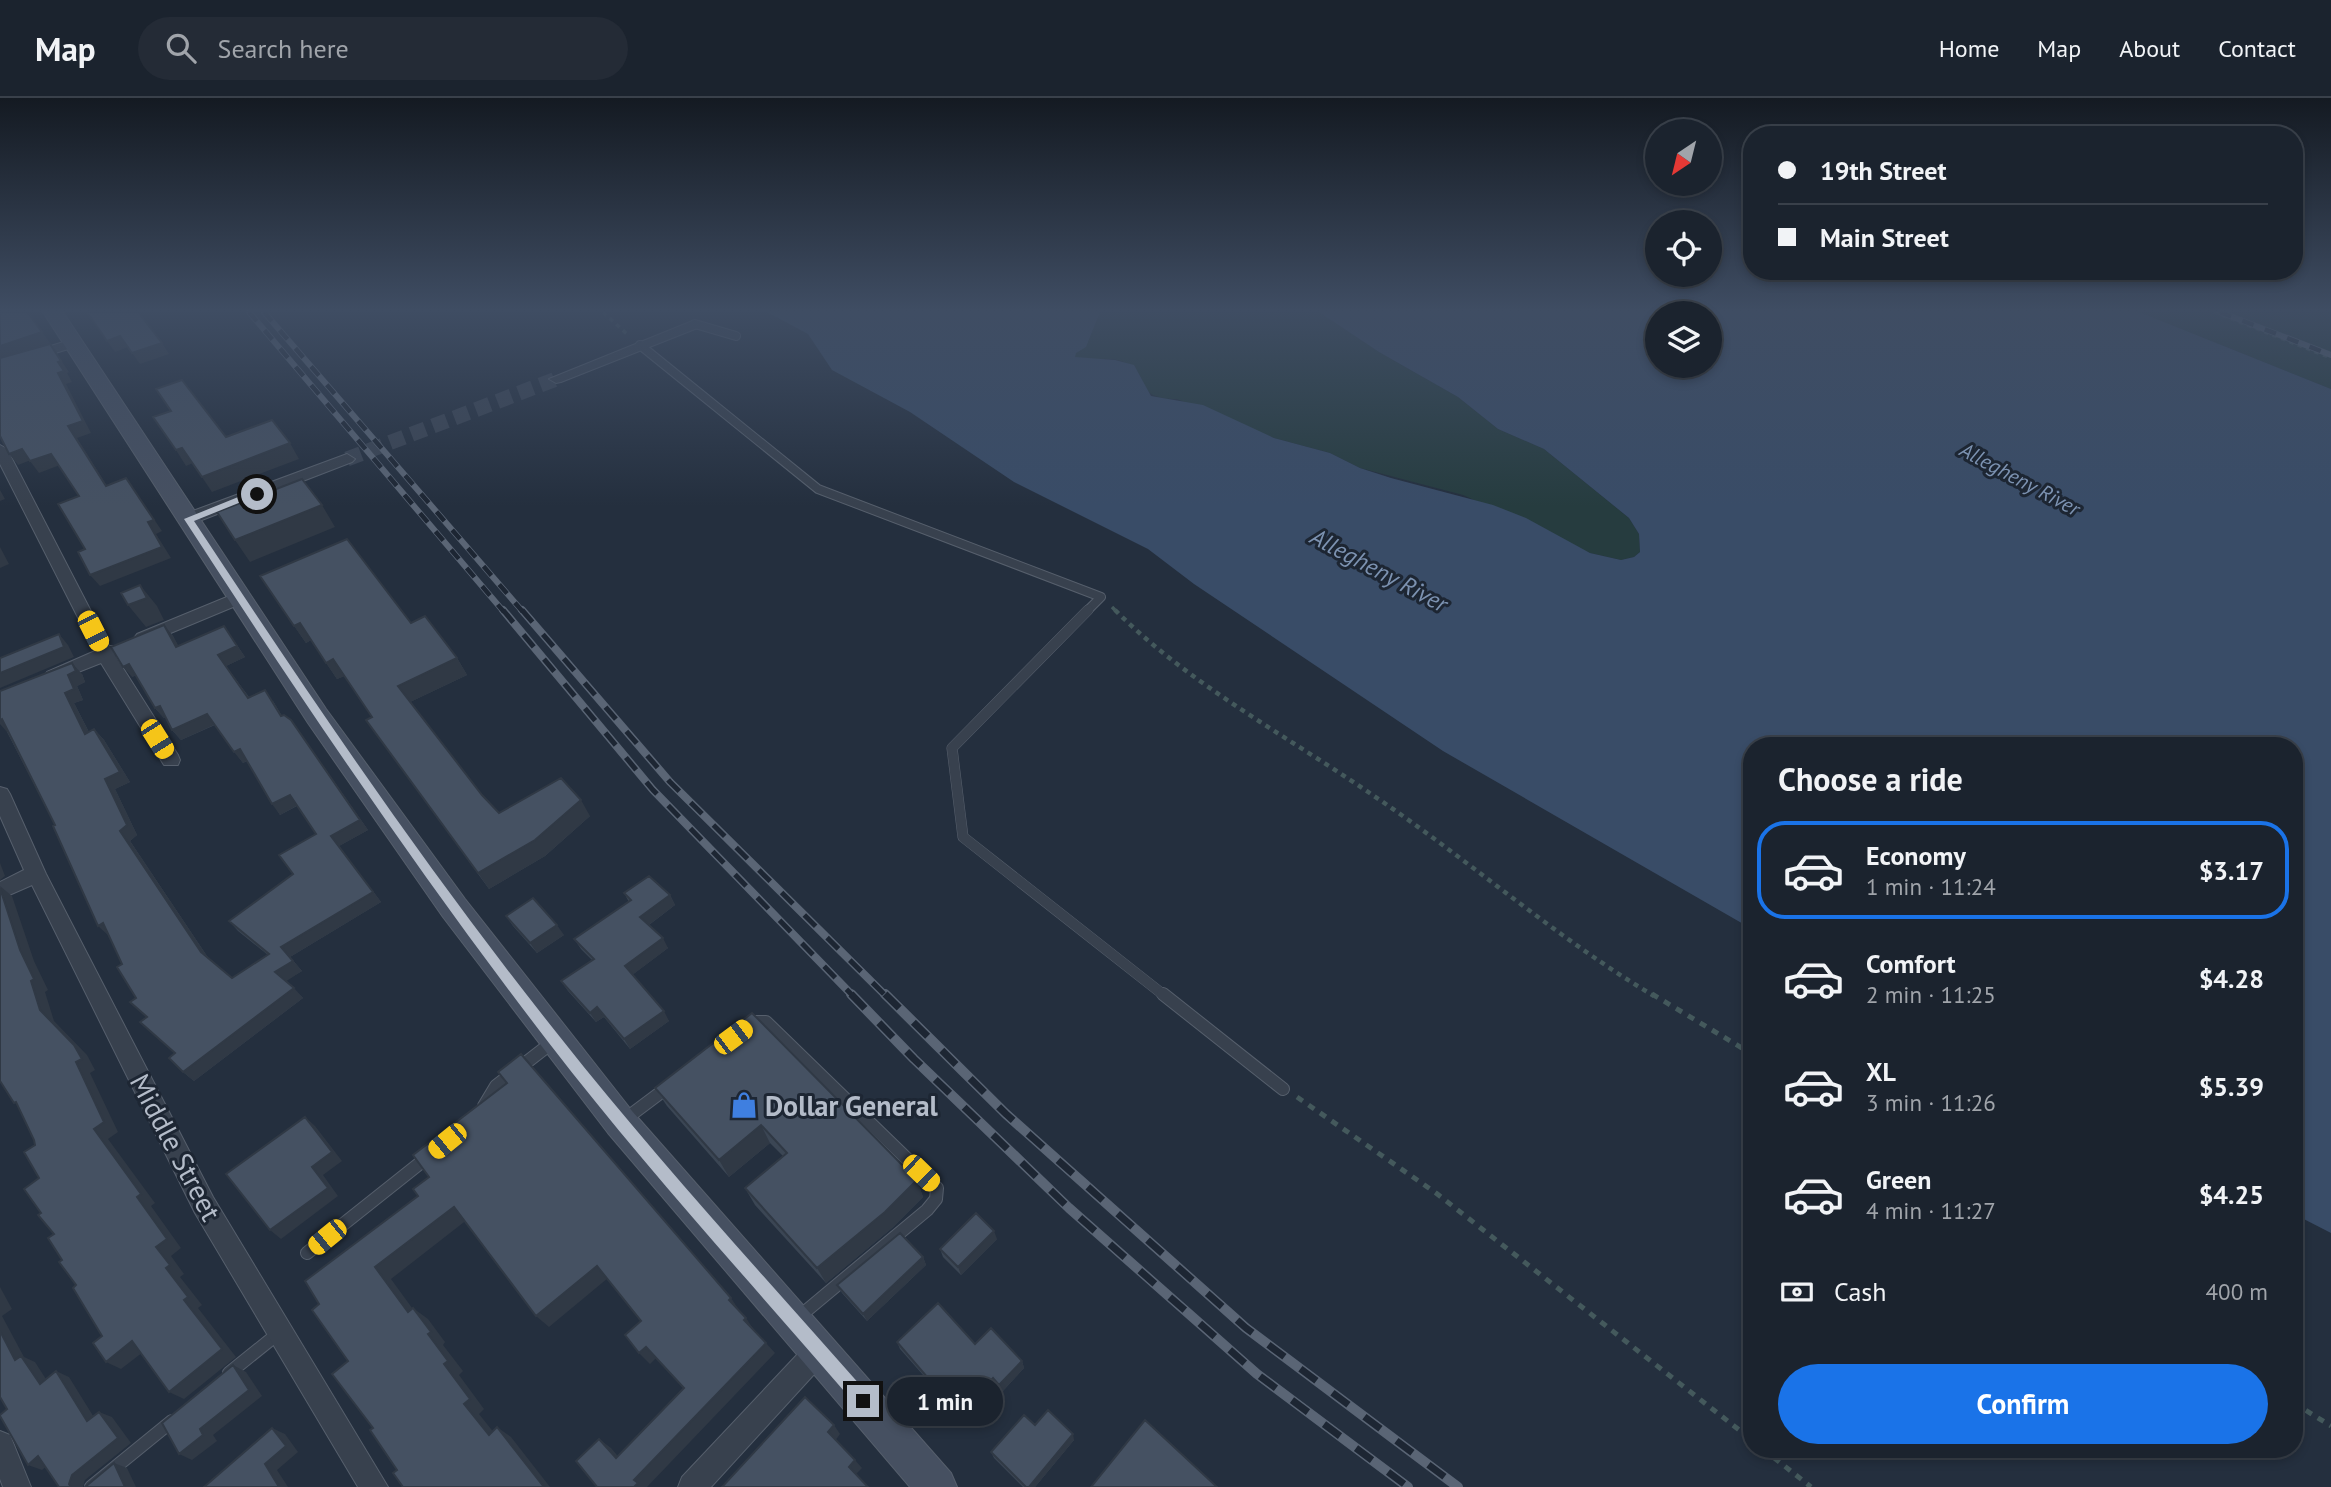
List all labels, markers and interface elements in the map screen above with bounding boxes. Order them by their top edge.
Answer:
search box [138,17,628,80]
text: Map [35,27,96,70]
icon: search [162,29,200,67]
text: Search here [218,32,349,65]
text: Home [1939,33,1999,64]
text: Map [2037,33,2081,64]
text: About [2119,33,2180,64]
text: Contact [2218,33,2296,64]
north arrow [1645,119,1722,196]
map controls [1645,119,1722,378]
text: 19th Street [1820,154,1947,187]
button: locate [1645,210,1722,287]
text: Main Street [1820,221,1949,254]
button: layers [1645,301,1722,378]
water label: Allegheny River [1954,436,2087,523]
route start [241,478,273,510]
water label: Allegheny River [1304,520,1455,620]
car [75,608,112,654]
car [137,716,178,762]
text: Choose a ride [1778,758,1963,800]
icon: car [1782,839,1845,902]
text: Economy [1866,839,1966,872]
text: $3.17 [2199,854,2264,887]
text: 1 min · 11:24 [1866,872,1996,901]
icon: car [1782,947,1845,1010]
text: Comfort [1866,947,1956,980]
text: $4.28 [2199,962,2264,995]
text: 2 min · 11:25 [1866,980,1996,1009]
car [710,1016,757,1058]
icon: car [1782,1055,1845,1118]
text: XL [1866,1055,1896,1088]
street label: Middle Street [122,1067,230,1227]
text: $5.39 [2199,1070,2264,1103]
place label: Dollar General [765,1087,939,1124]
text: 3 min · 11:26 [1866,1088,1996,1117]
shop icon: Dollar General [729,1090,759,1120]
car [425,1120,470,1162]
car [899,1151,944,1195]
icon: car [1782,1163,1845,1226]
text: Green [1866,1163,1931,1196]
text: $4.25 [2199,1178,2264,1211]
text: 4 min · 11:27 [1866,1196,1996,1225]
car [305,1216,350,1258]
icon: cash [1778,1273,1816,1311]
text: Cash [1834,1275,1886,1308]
text: 400 m [2206,1277,2268,1306]
button: Confirm [1778,1364,2268,1444]
callout: 1 min [888,1376,1003,1426]
route end [847,1385,879,1417]
text: 1 min [917,1387,973,1416]

